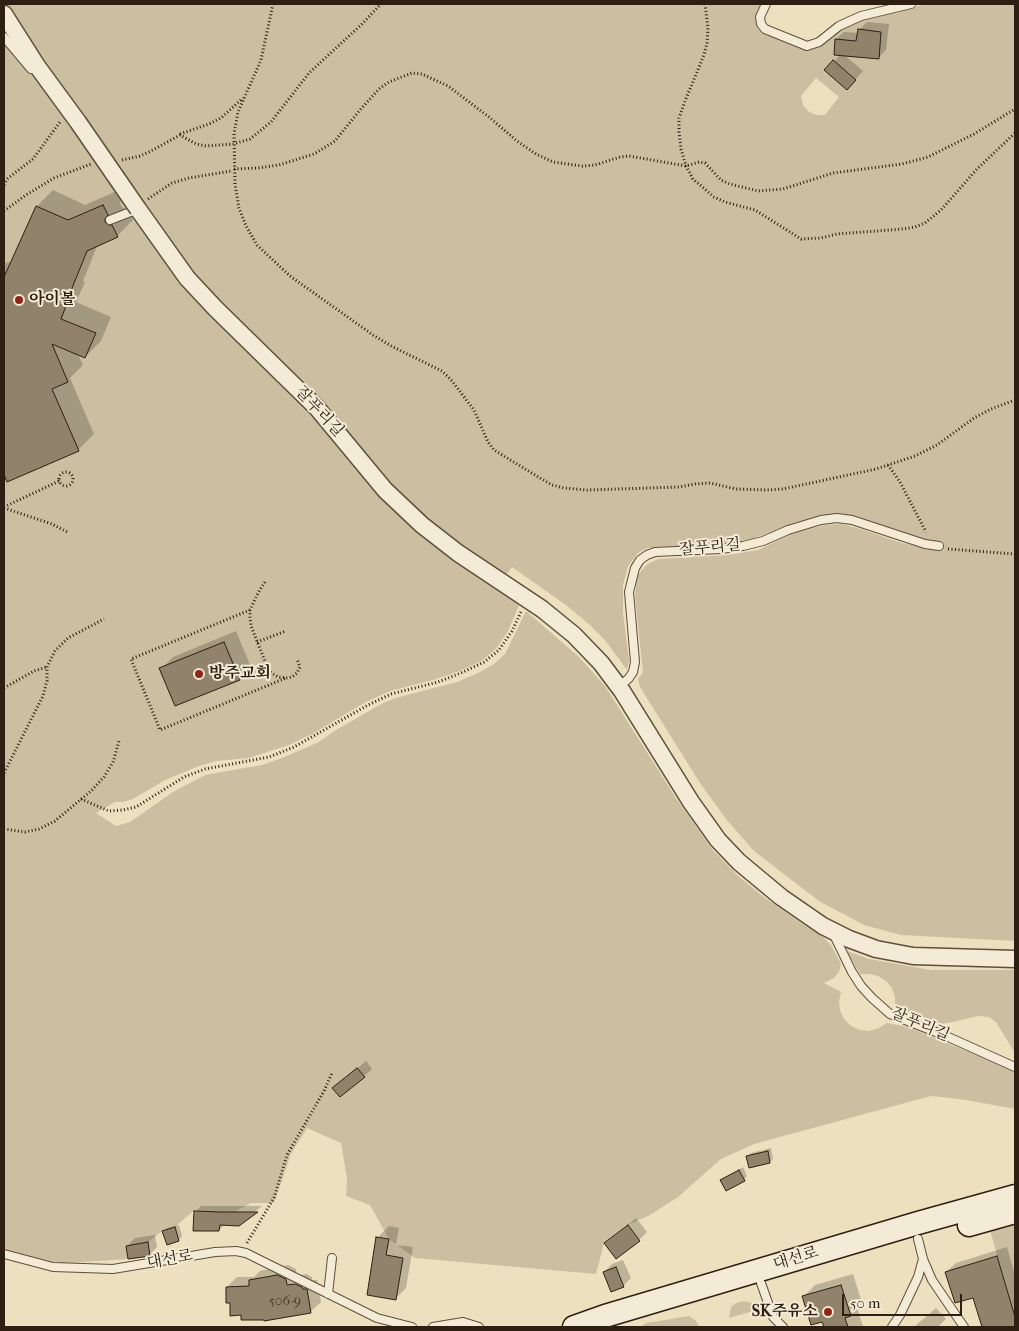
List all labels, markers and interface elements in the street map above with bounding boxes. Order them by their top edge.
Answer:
place label: 아이볼 [29,290,75,310]
marker: 아이볼 [13,294,25,306]
street label: 잘푸리길 [291,383,347,441]
street label: 잘푸리길 [678,536,742,560]
place label: 방주교회 [209,664,271,684]
marker: 방주교회 [193,668,205,680]
street label: 잘푸리길 [888,1004,952,1046]
street label: 대선로 [771,1243,821,1275]
street label: 대선로 [146,1247,194,1273]
scale bar [844,1284,964,1316]
house number: 506-9 [269,1294,301,1310]
text: 50 m [850,1294,880,1312]
place label: SK주유소 [752,1302,818,1322]
marker: SK주유소 [822,1306,834,1318]

